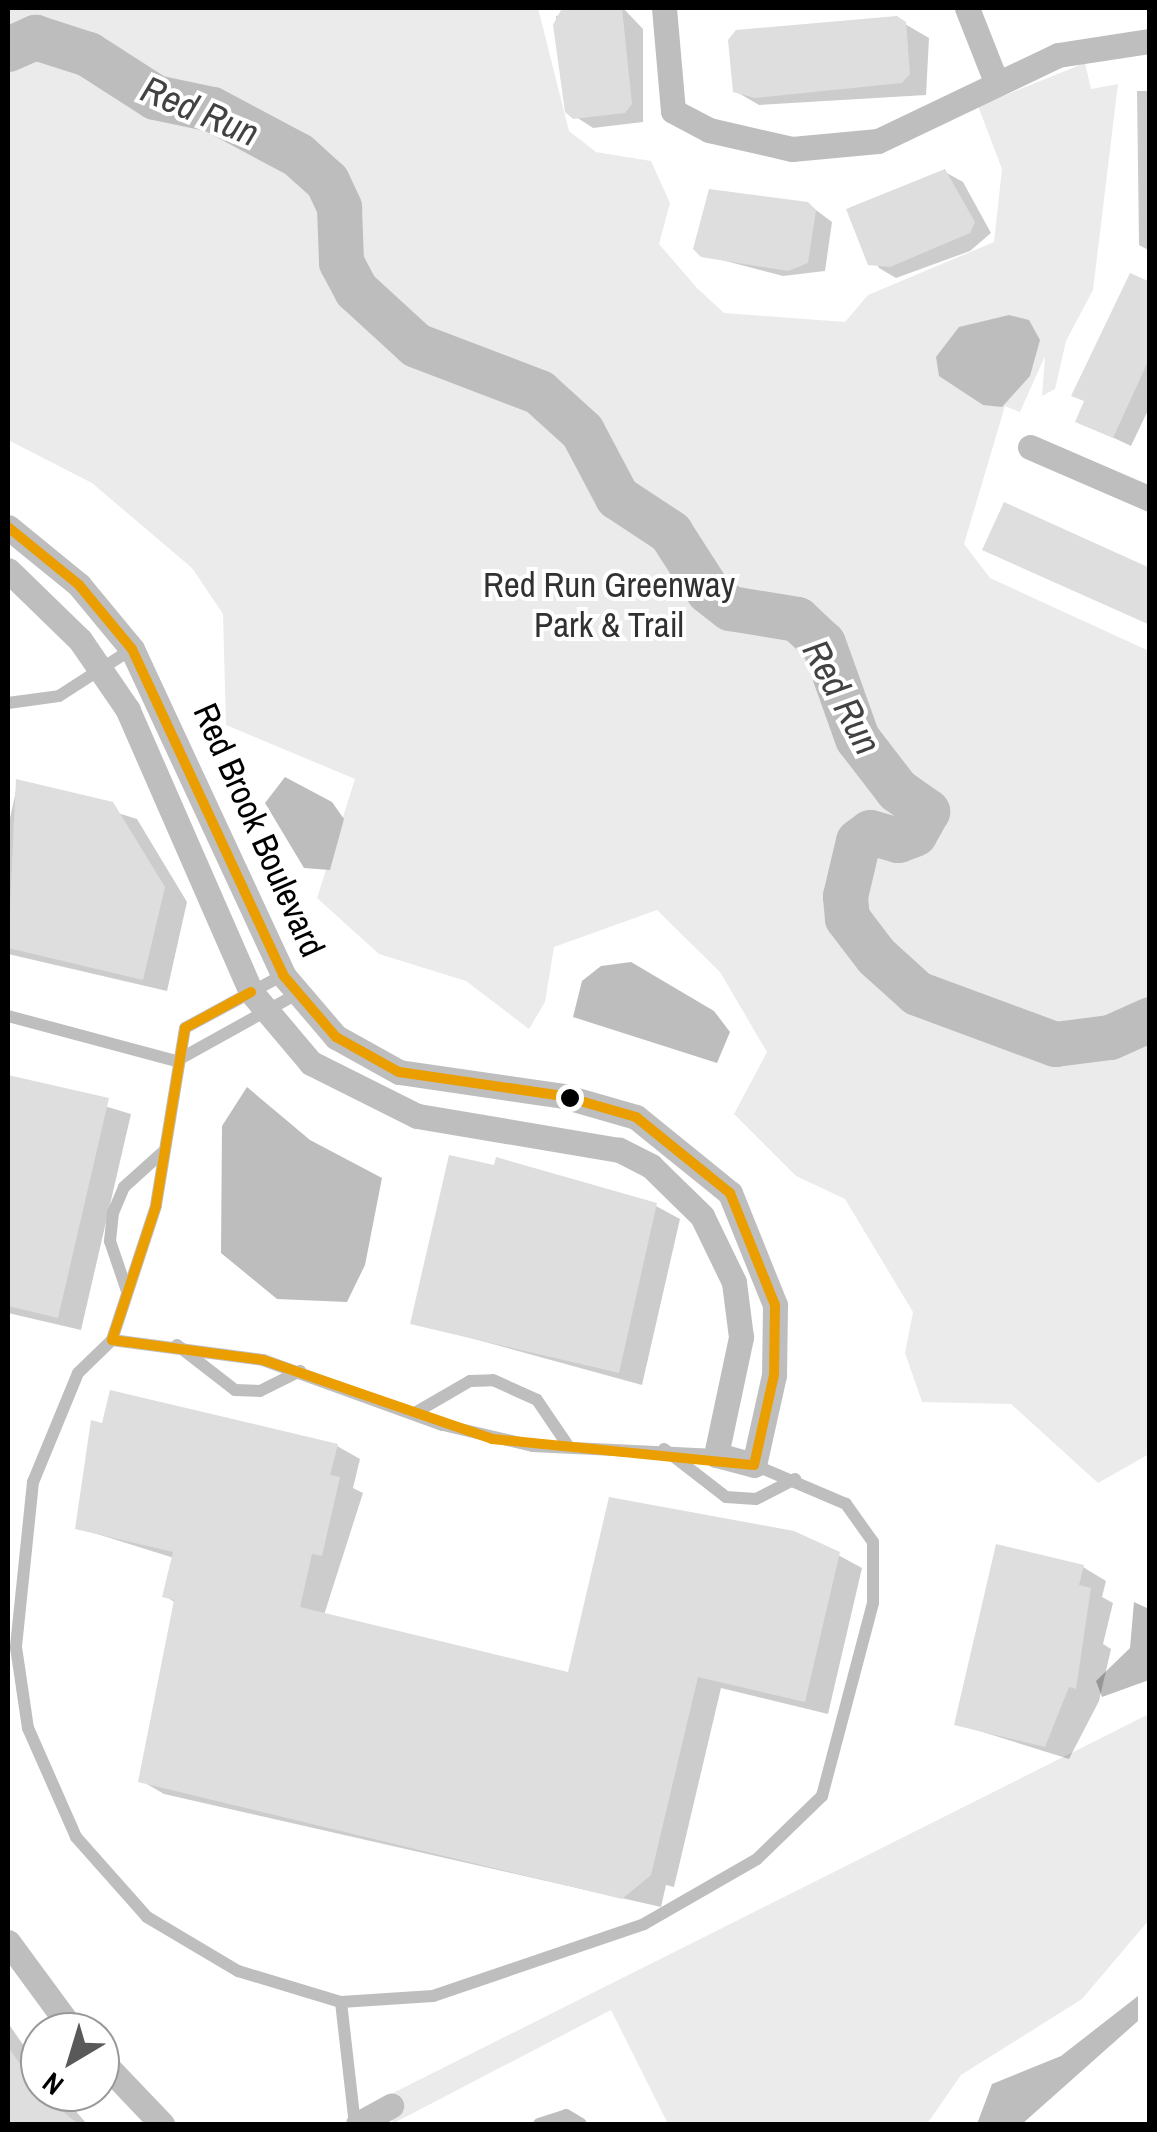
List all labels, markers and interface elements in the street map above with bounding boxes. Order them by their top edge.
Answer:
water label: Red Run [134,66,266,156]
park label: Red Run Greenway Park & Trail [483,564,735,646]
water label: Red Run [793,632,891,762]
street label: Red Brook Boulevard [184,697,334,963]
unlabelled marker [560,1088,580,1108]
north arrow [20,2012,120,2112]
text: N [35,2064,71,2104]

